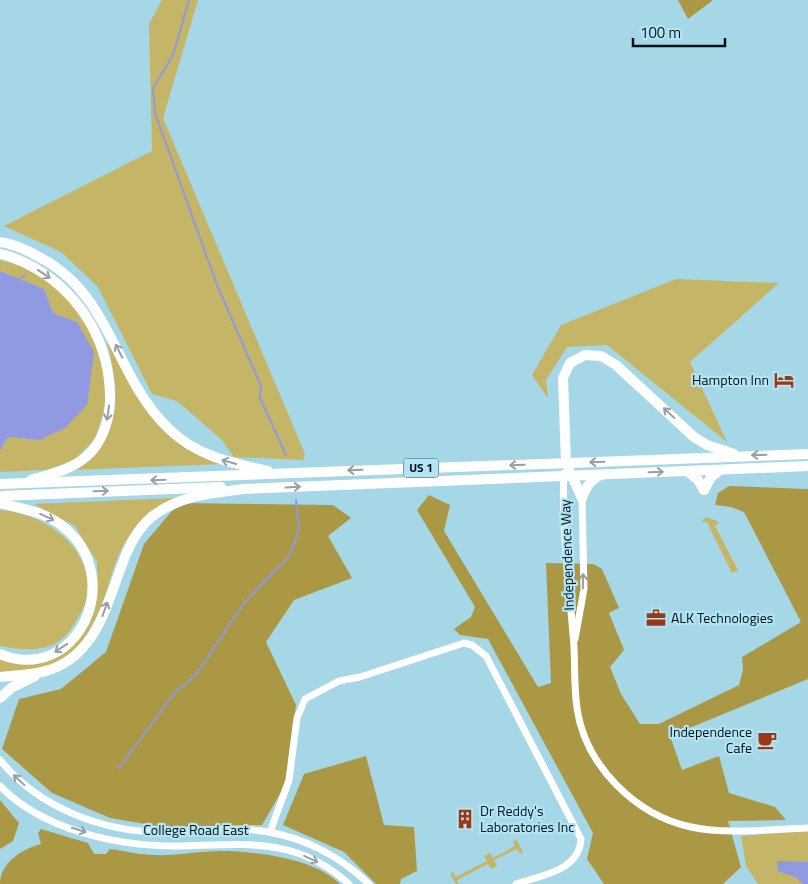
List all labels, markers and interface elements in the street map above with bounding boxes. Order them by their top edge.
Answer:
scale bar [633,15,726,47]
text: 100 m [640,21,681,44]
one-way arrow [37,269,51,279]
one-way arrow [114,344,123,359]
place label: Hampton Inn [692,369,769,390]
hotel icon: Hampton Inn [773,369,795,391]
one-way arrow [103,405,113,421]
one-way arrow [662,407,675,419]
one-way arrow [752,450,768,460]
one-way arrow [221,457,237,466]
one-way arrow [589,457,605,466]
road number: US 1 [404,458,438,478]
one-way arrow [509,460,525,469]
one-way arrow [347,465,363,474]
one-way arrow [648,467,664,477]
one-way arrow [150,475,166,484]
one-way arrow [285,482,301,491]
one-way arrow [93,486,109,495]
street label: Independence Way [554,499,579,611]
one-way arrow [39,513,54,523]
one-way arrow [579,574,588,590]
one-way arrow [101,602,110,617]
office icon: ALK Technologies [645,607,667,629]
place label: ALK Technologies [671,607,773,628]
one-way arrow [54,643,68,653]
place label: Independence Cafe [670,721,752,758]
cafe icon: Independence Cafe [756,729,778,751]
one-way arrow [13,774,25,786]
place label: Dr Reddy's Laboratories Inc [480,800,574,837]
building icon: Dr Reddy's Laboratories Inc [454,808,476,830]
street label: College Road East [143,819,249,840]
one-way arrow [70,825,86,835]
one-way arrow [303,855,318,865]

